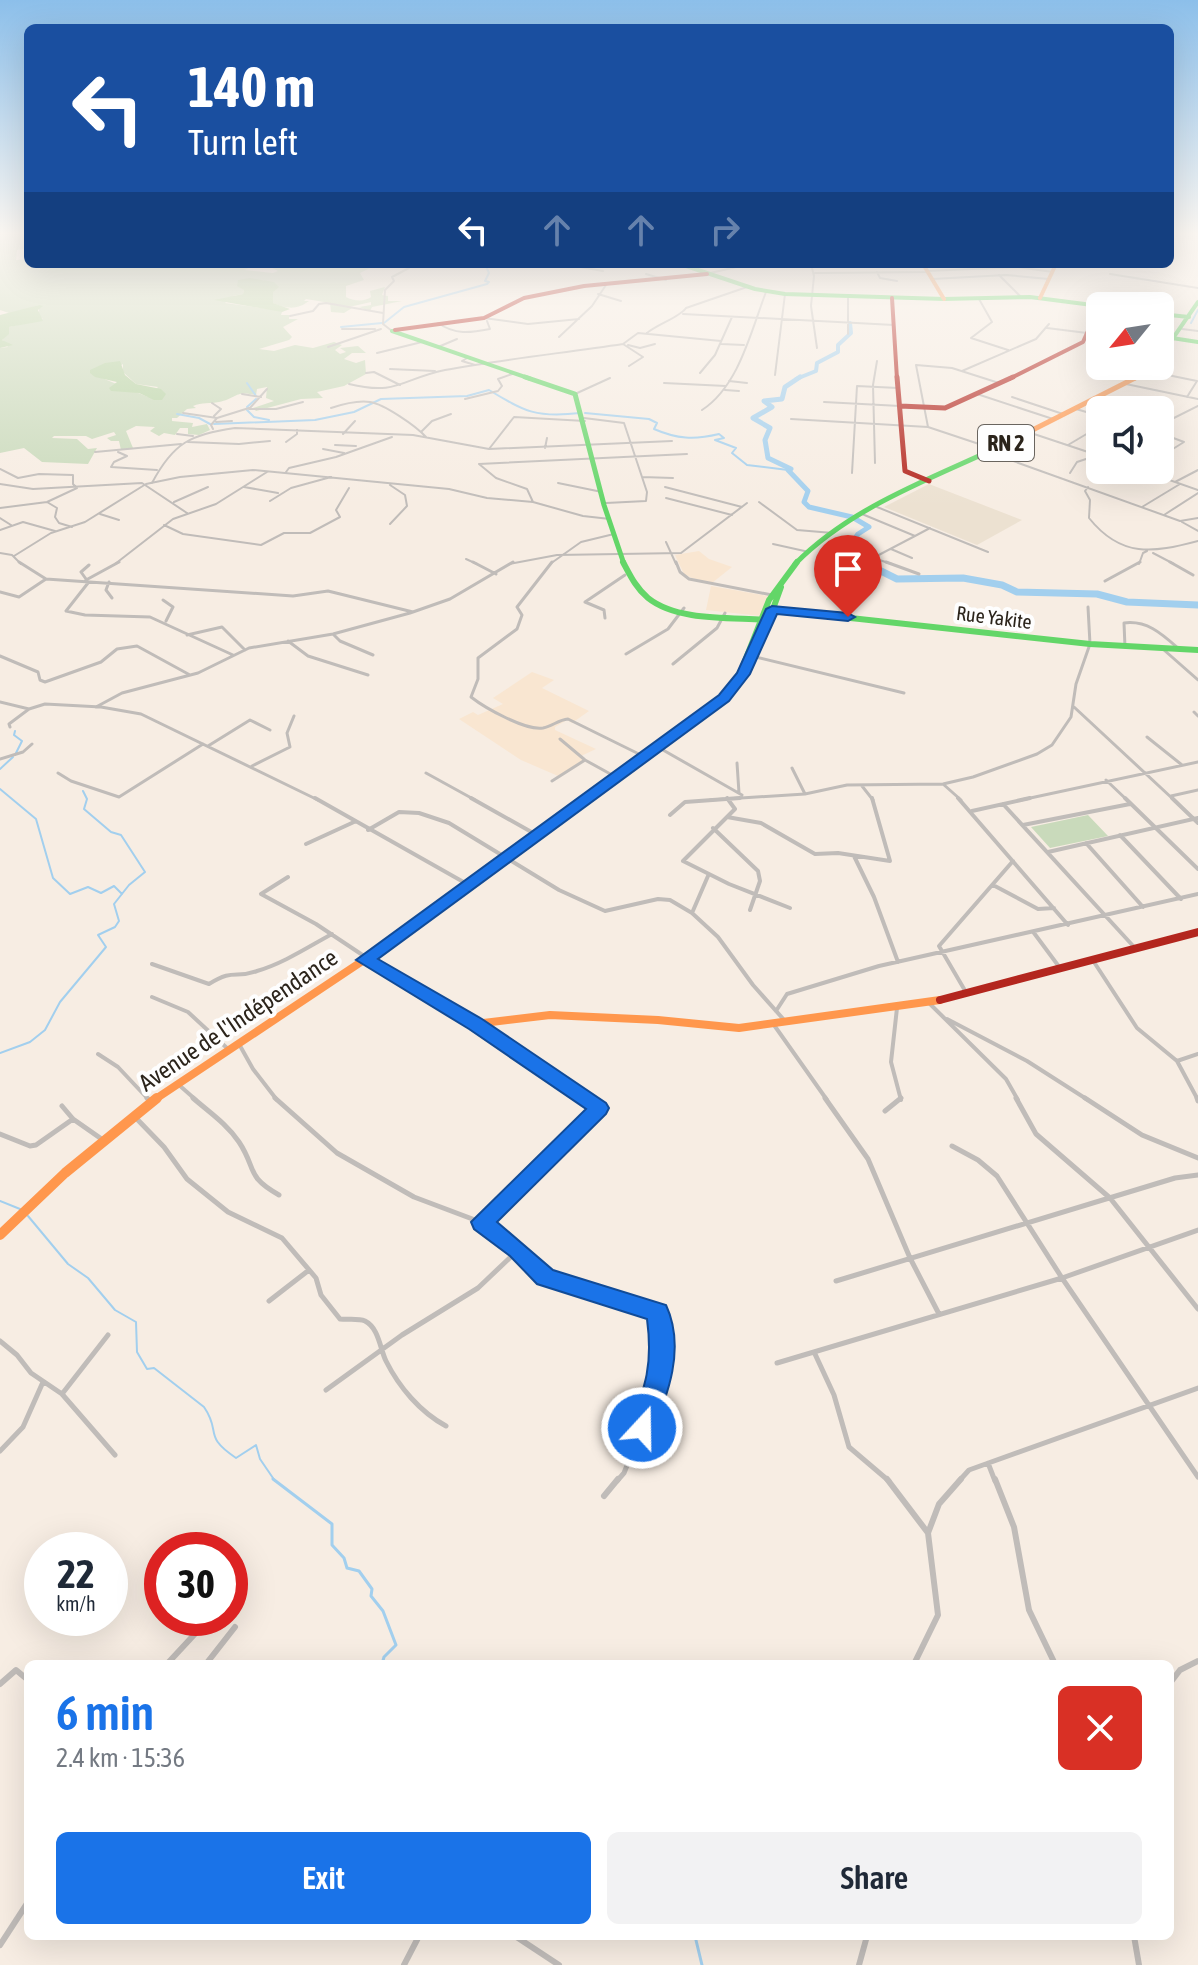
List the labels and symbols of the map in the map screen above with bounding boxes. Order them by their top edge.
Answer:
north arrow [1086,292,1174,380]
road number: RN 2 [978,425,1034,461]
pin [814,535,882,617]
street label: Rue Yakite [955,601,1033,633]
street label: Avenue de l'Indépendance [134,944,342,1096]
position arrow [600,1386,684,1470]
speed limit sign: 30 [144,1532,248,1636]

